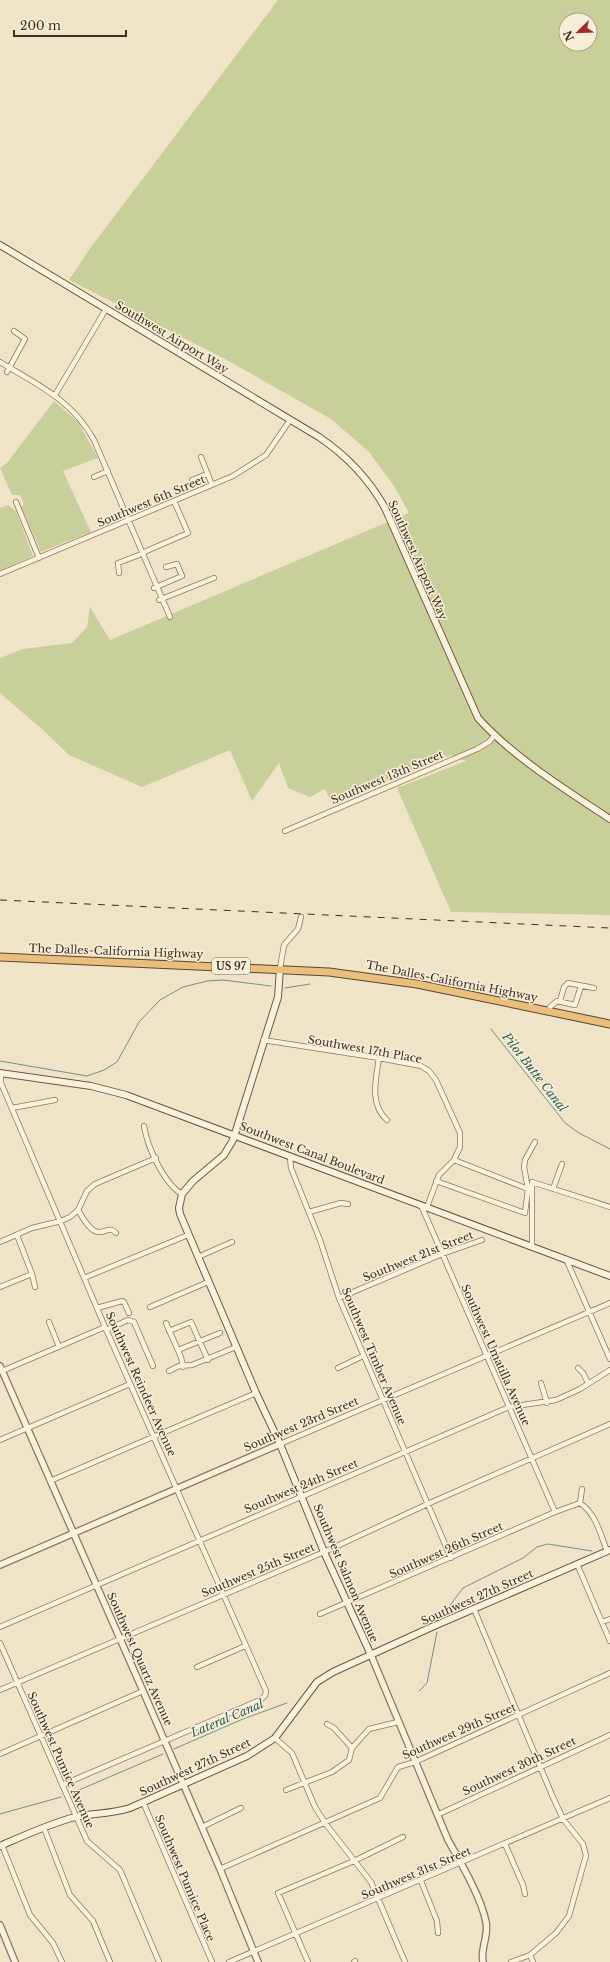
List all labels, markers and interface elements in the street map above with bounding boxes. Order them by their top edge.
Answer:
scale bar [14,12,126,38]
north arrow [558,12,598,52]
text: 200 m [20,18,61,33]
text: N [560,28,577,43]
street label: Southwest Airport Way [113,298,231,376]
street label: Southwest 6th Street [95,472,208,530]
street label: Southwest Airport Way [385,498,451,622]
street label: Southwest 13th Street [329,747,446,807]
street label: The Dalles-California Highway [28,941,204,961]
street label: The Dalles-California Highway [365,957,539,1005]
road number: US 97 [212,958,250,974]
water label: Pilot Butte Canal [499,1029,571,1115]
street label: Southwest 17th Place [307,1032,423,1066]
street label: Southwest Canal Boulevard [237,1119,387,1187]
street label: Southwest 21st Street [361,1227,476,1285]
street label: Southwest Umatilla Avenue [458,1282,534,1428]
street label: Southwest Timber Avenue [339,1285,409,1427]
street label: Southwest Reindeer Avenue [103,1310,179,1458]
street label: Southwest 23rd Street [242,1393,361,1455]
street label: Southwest 24th Street [242,1455,361,1516]
street label: Southwest Salmon Avenue [310,1502,382,1644]
street label: Southwest 26th Street [387,1518,506,1581]
street label: Southwest 25th Street [199,1539,318,1600]
street label: Southwest 27th Street [419,1566,536,1628]
street label: Southwest Quartz Avenue [104,1590,176,1728]
street label: Southwest Pumice Avenue [24,1689,98,1831]
water label: Lateral Canal [187,1696,266,1740]
street label: Southwest 29th Street [400,1699,519,1762]
street label: Southwest 30th Street [460,1733,579,1798]
street label: Southwest 27th Street [137,1735,254,1799]
street label: Southwest Pumice Place [152,1813,218,1943]
street label: Southwest 31st Street [359,1843,474,1903]

